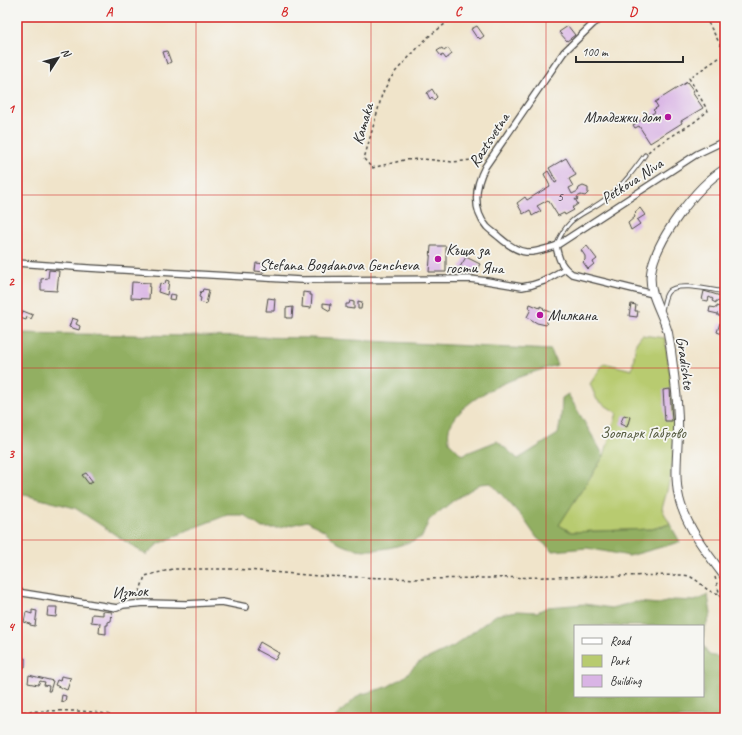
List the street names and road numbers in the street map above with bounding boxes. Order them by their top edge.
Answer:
street label: Kamaka [348,100,379,147]
street label: Raztsvetna [464,108,515,171]
street label: Petkova Niva [597,153,668,208]
street label: Stefana Bogdanova Gencheva [259,255,420,275]
street label: Gradishte [671,335,699,392]
street label: Изток [111,581,150,603]

